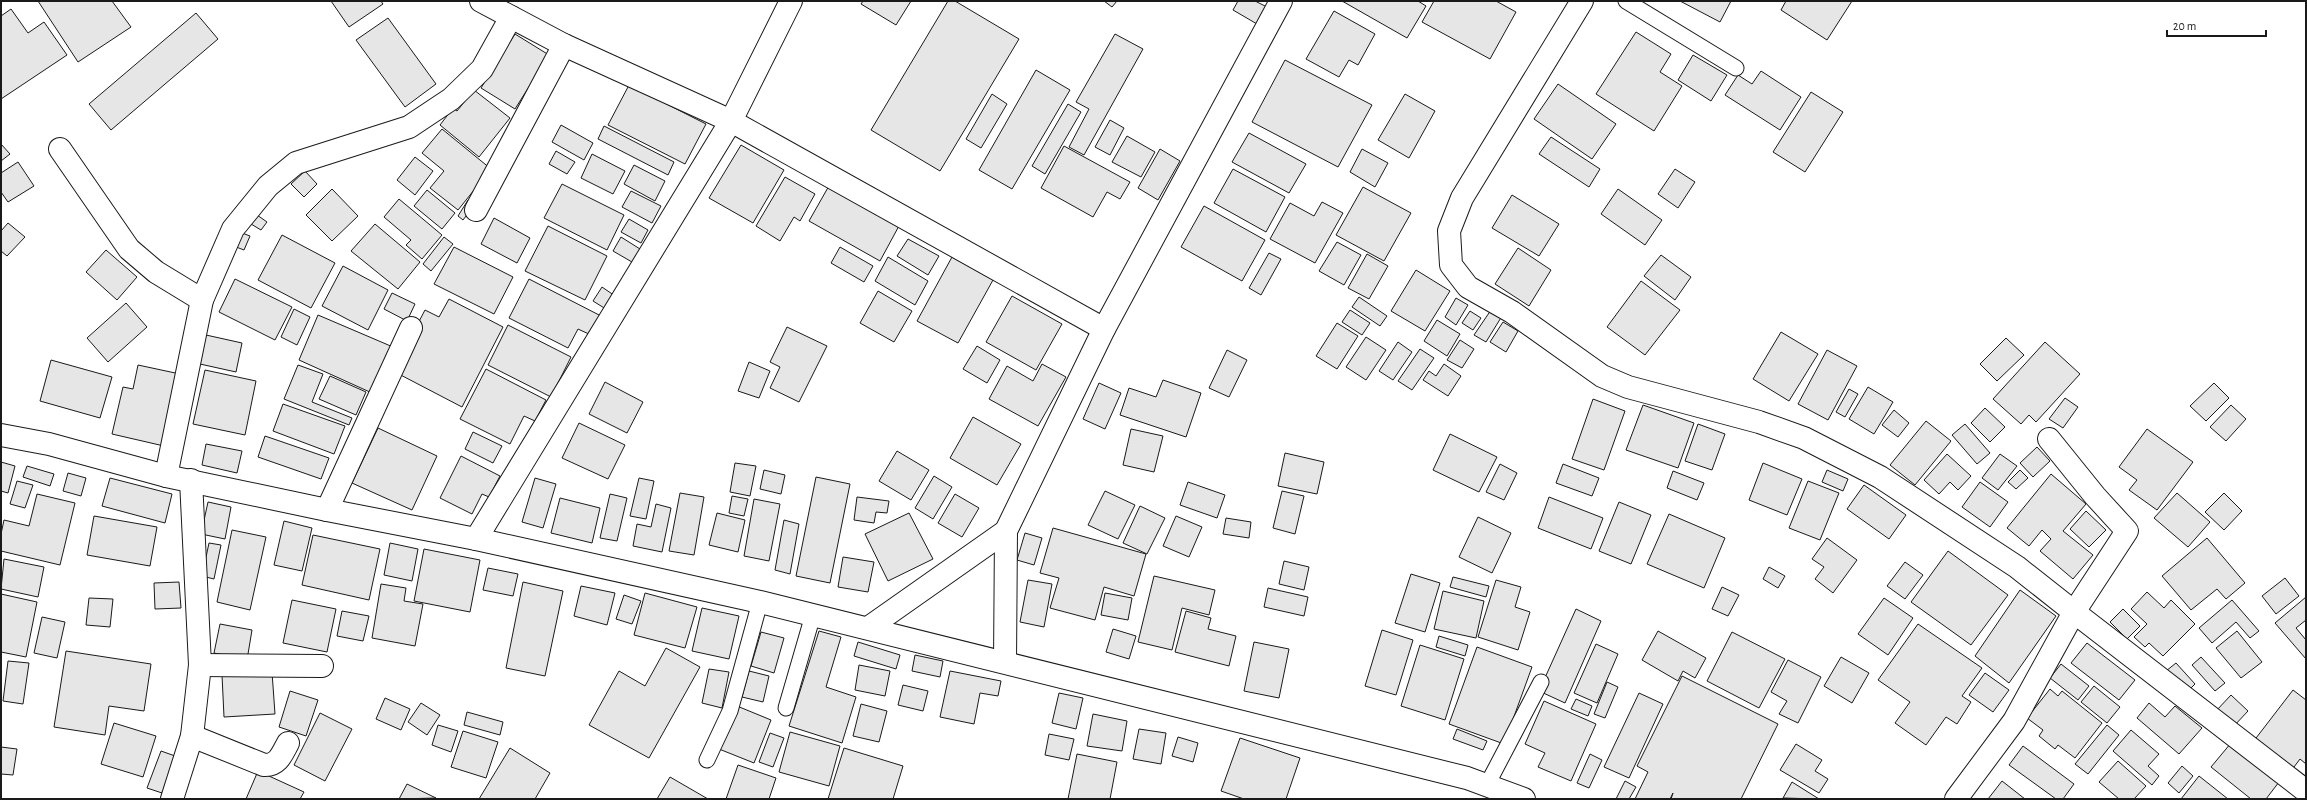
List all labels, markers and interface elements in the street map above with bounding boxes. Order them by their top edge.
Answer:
scale bar [2167,12,2266,38]
text: 20 m [2173,20,2196,32]

